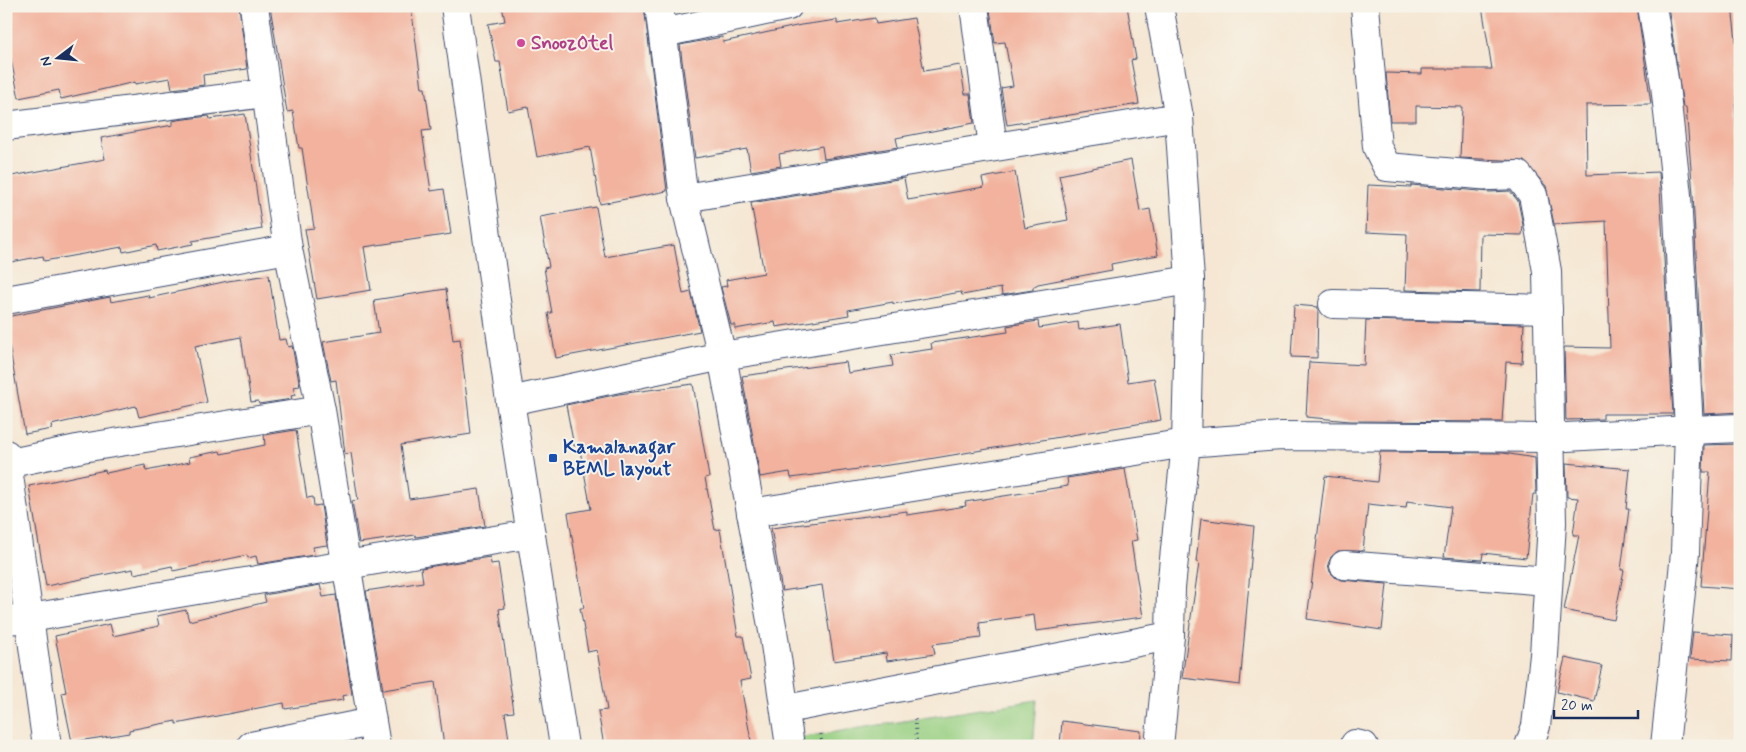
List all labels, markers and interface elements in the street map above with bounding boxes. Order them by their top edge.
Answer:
place label: SnoozOtel [531,31,613,56]
north arrow [32,32,82,82]
marker: SnoozOtel [515,37,527,49]
text: N [37,54,56,68]
place label: Kamalanagar BEML layout [563,435,676,482]
marker: Kamalanagar BEML layout [547,452,559,464]
scale bar [1554,687,1637,719]
text: 20 m [1561,696,1593,716]

